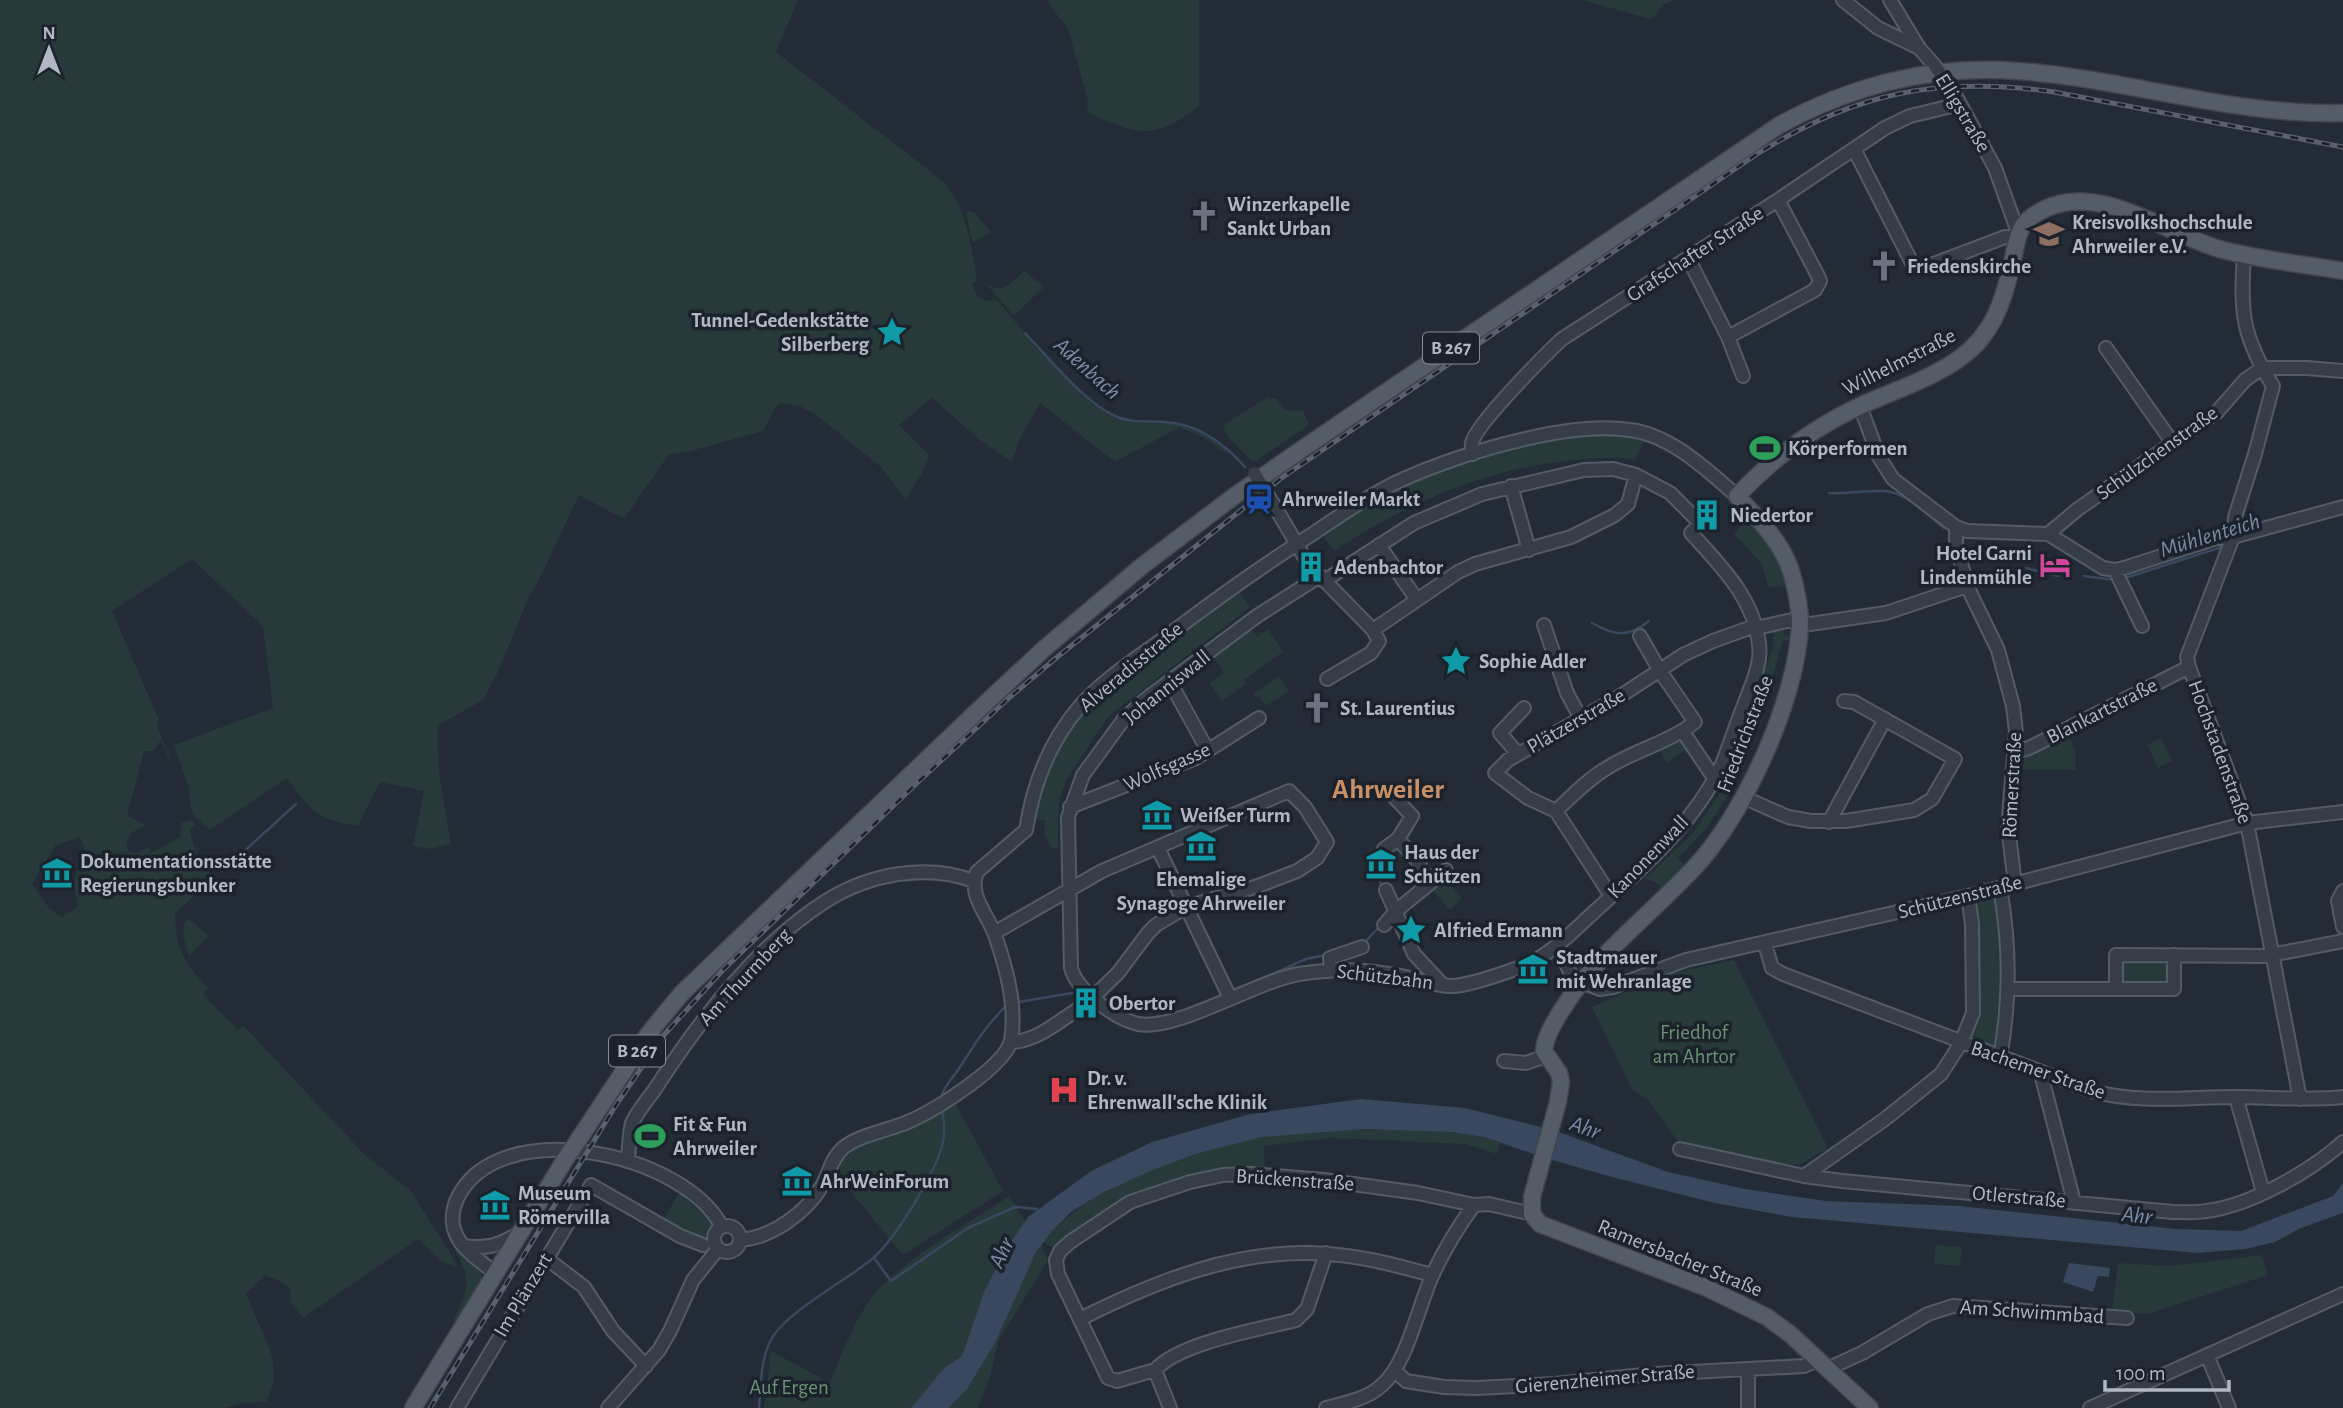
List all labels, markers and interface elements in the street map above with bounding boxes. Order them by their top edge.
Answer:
north arrow [14,14,84,84]
text: N [42,24,56,43]
street label: Elligstraße [1931,70,1995,156]
place label: Winzerkapelle Sankt Urban [1227,194,1350,239]
church icon: Winzerkapelle Sankt Urban [1187,199,1221,233]
street label: Grafschafter Straße [1623,202,1767,306]
place label: Kreisvolkshochschule Ahrweiler e.V. [2072,212,2253,257]
school or university icon: Kreisvolkshochschule Ahrweiler e.V. [2032,217,2066,251]
church icon: Friedenskirche [1867,249,1901,283]
place label: Friedenskirche [1907,256,2031,277]
place label: Tunnel-Gedenkstätte Silberberg [691,310,869,355]
place icon: Tunnel-Gedenkstätte Silberberg [875,315,909,349]
street label: Wilhelmstraße [1839,325,1959,399]
road number: B 267 [1423,332,1479,364]
water label: Adenbach [1049,333,1125,404]
street label: Schülzchenstraße [2092,402,2222,504]
sports icon: Körperformen [1748,431,1782,465]
place label: Körperformen [1788,438,1908,459]
station icon: Ahrweiler Markt [1242,482,1276,516]
place label: Ahrweiler Markt [1282,489,1420,510]
building icon: Niedertor [1690,498,1724,532]
place label: Niedertor [1730,505,1814,526]
water label: Mühlenteich [2157,510,2263,562]
place label: Hotel Garni Lindenmühle [1920,543,2032,588]
hotel icon: Hotel Garni Lindenmühle [2038,548,2072,582]
building icon: Adenbachtor [1294,550,1328,584]
place label: Adenbachtor [1334,557,1444,578]
street label: Alveradisstraße [1075,618,1187,716]
place icon: Sophie Adler [1439,644,1473,678]
street label: Johanniswall [1120,646,1214,728]
place label: Sophie Adler [1479,651,1587,672]
street label: Friedrichstraße [1713,672,1777,796]
street label: Blankartstraße [2043,674,2161,748]
street label: Hochstadenstraße [2184,678,2256,826]
street label: Plätzerstraße [1523,685,1629,757]
church icon: St. Laurentius [1300,691,1334,725]
place label: St. Laurentius [1340,698,1455,719]
street label: Römerstraße [1999,731,2025,839]
street label: Wolfsgasse [1121,739,1213,795]
district label: Ahrweiler [1332,776,1444,804]
museum icon: Weißer Turm [1140,798,1174,832]
place label: Weißer Turm [1180,805,1291,826]
street label: Kanonenwall [1603,811,1693,903]
museum icon: Ehemalige Synagoge Ahrweiler [1184,829,1218,863]
place label: Haus der Schützen [1404,842,1481,887]
museum icon: Haus der Schützen [1364,847,1398,881]
place label: Dokumentationsstätte Regierungsbunker [80,851,272,896]
museum icon: Dokumentationsstätte Regierungsbunker [40,856,74,890]
place label: Ehemalige Synagoge Ahrweiler [1117,869,1286,914]
street label: Schützenstraße [1896,871,2024,923]
place icon: Alfried Ermann [1394,913,1428,947]
place label: Alfried Ermann [1434,920,1563,941]
street label: Am Thurmberg [695,924,796,1030]
place label: Stadtmauer mit Wehranlage [1556,947,1692,992]
museum icon: Stadtmauer mit Wehranlage [1516,952,1550,986]
street label: Schützbahn [1336,961,1434,993]
building icon: Obertor [1069,986,1103,1020]
place label: Obertor [1109,993,1176,1014]
park label: Friedhof am Ahrtor [1653,1022,1736,1067]
road number: B 267 [609,1036,665,1066]
street label: Bachemer Straße [1968,1037,2108,1103]
place label: Dr. v. Ehrenwall'sche Klinik [1087,1068,1268,1113]
hospital icon: Dr. v. Ehrenwall'sche Klinik [1047,1073,1081,1107]
water label: Ahr [1566,1112,1604,1144]
place label: Fit & Fun Ahrweiler [673,1114,758,1159]
sports icon: Fit & Fun Ahrweiler [633,1119,667,1153]
museum icon: AhrWeinForum [780,1164,814,1198]
street label: Brückenstraße [1235,1165,1355,1195]
place label: AhrWeinForum [820,1171,949,1192]
street label: Otlerstraße [1971,1182,2067,1212]
place label: Museum Römervilla [518,1183,610,1228]
museum icon: Museum Römervilla [478,1188,512,1222]
water label: Ahr [2120,1203,2154,1229]
street label: Ramersbacher Straße [1595,1215,1765,1301]
water label: Ahr [985,1234,1019,1273]
street label: Im Plänzert [490,1249,556,1341]
street label: Am Schwimmbad [1959,1296,2105,1328]
scale bar [2105,1348,2229,1392]
street label: Gierenzheimer Straße [1514,1361,1696,1397]
text: 100 m [2116,1363,2166,1384]
park label: Auf Ergen [749,1377,829,1398]

